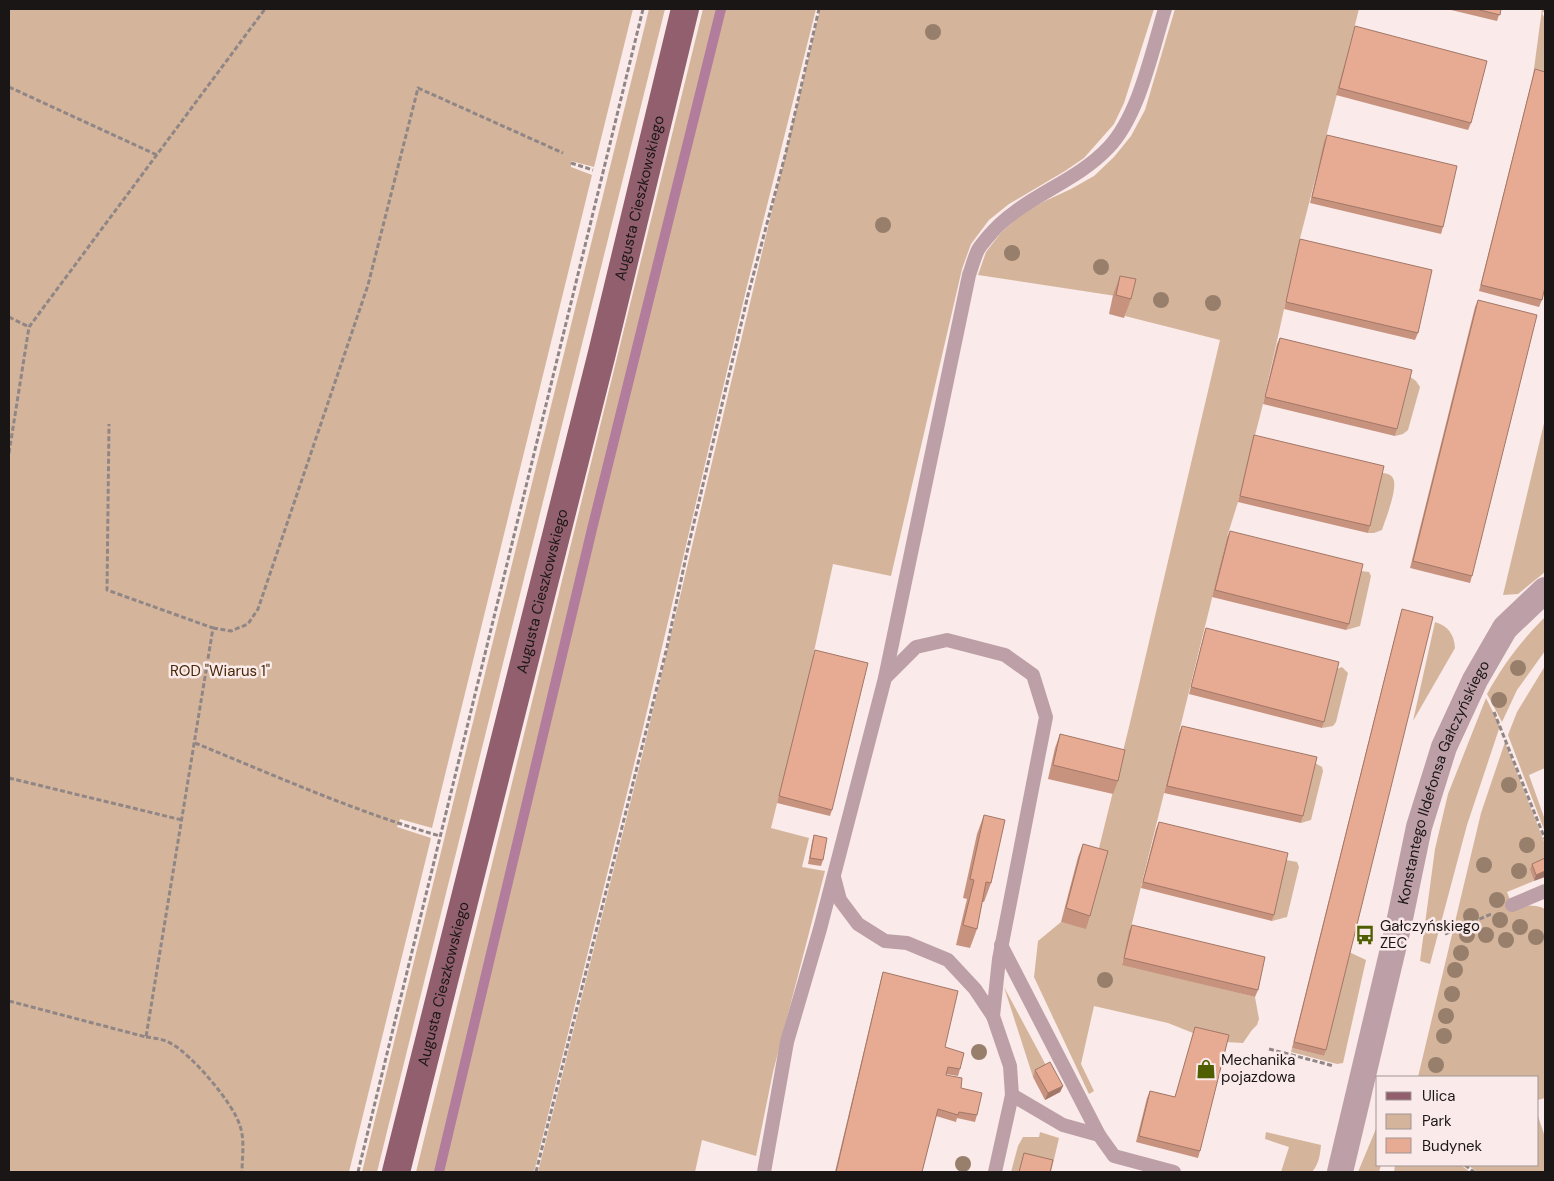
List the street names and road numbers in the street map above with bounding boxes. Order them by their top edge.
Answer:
street label: Augusta Cieszkowskiego [610,113,669,283]
street label: Augusta Cieszkowskiego [512,506,572,676]
street label: Konstantego Ildefonsa Gałczyńskiego [1393,657,1494,906]
street label: Augusta Cieszkowskiego [413,899,474,1068]

